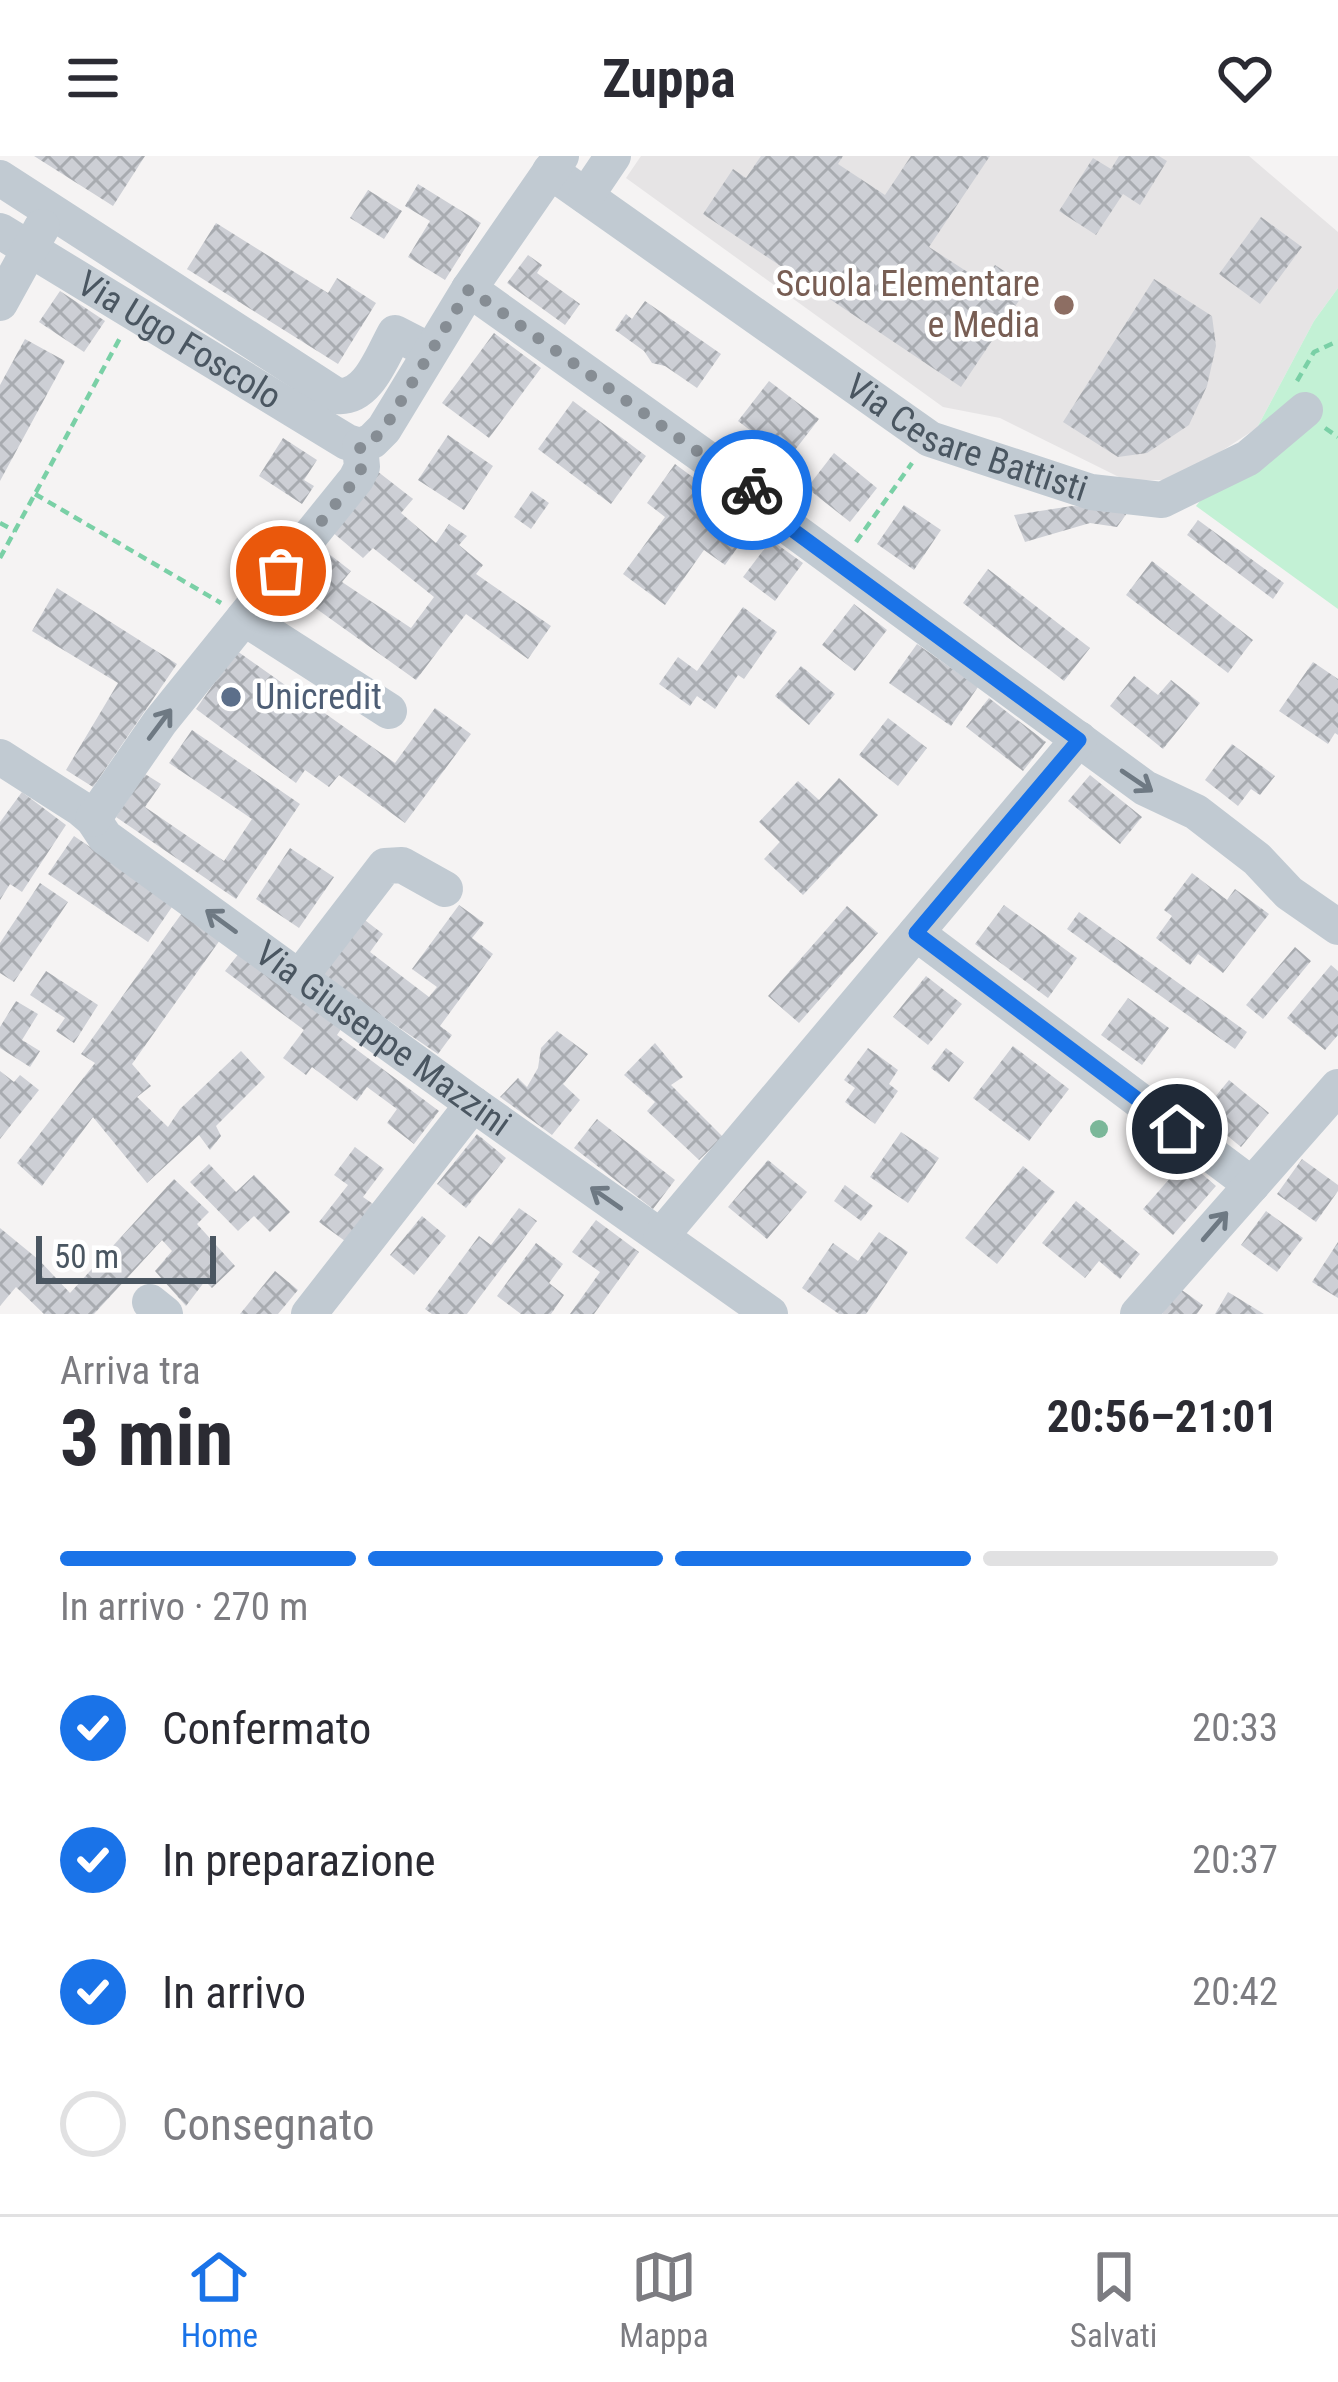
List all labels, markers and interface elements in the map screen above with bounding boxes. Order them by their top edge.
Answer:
icon: menu [60,45,126,111]
icon: heart [1212,45,1278,111]
text: Zuppa [602,47,736,110]
street label: Via Ugo Foscolo [70,262,289,418]
place label: Scuola Elementare e Media [776,263,1040,346]
marker: Scuola Elementare e Media [1051,292,1077,318]
street label: Via Cesare Battisti [838,365,1093,510]
courier [692,430,812,550]
icon: bike [719,457,785,523]
pin [230,520,332,622]
icon: bag [248,538,314,604]
place label: Unicredit [255,676,382,718]
marker: Unicredit [218,684,244,710]
one-way arrow [146,708,173,740]
one-way arrow [1120,768,1153,793]
one-way arrow [205,909,238,935]
street label: Via Giuseppe Mazzini [247,932,519,1145]
pin [1126,1078,1228,1180]
icon: home [1144,1096,1210,1162]
one-way arrow [590,1185,623,1211]
one-way arrow [1201,1211,1228,1242]
scale bar [36,1230,216,1283]
text: 50 m [54,1237,119,1276]
text: Arriva tra [60,1348,201,1394]
text: 20:56–21:01 [1047,1390,1278,1443]
text: 3 min [60,1393,233,1484]
text: In arrivo · 270 m [60,1584,308,1630]
icon: check [60,1695,126,1761]
text: Confermato [162,1702,371,1755]
text: 20:33 [1192,1705,1278,1751]
icon: check [60,1827,126,1893]
text: In preparazione [162,1834,436,1887]
text: 20:37 [1192,1837,1278,1883]
icon: check [60,1959,126,2025]
text: In arrivo [162,1966,306,2019]
text: 20:42 [1192,1969,1278,2015]
text: Consegnato [162,2098,375,2151]
tab: Home [181,2244,258,2355]
tab: Mappa [619,2244,708,2355]
tab: Salvati [1070,2244,1157,2355]

